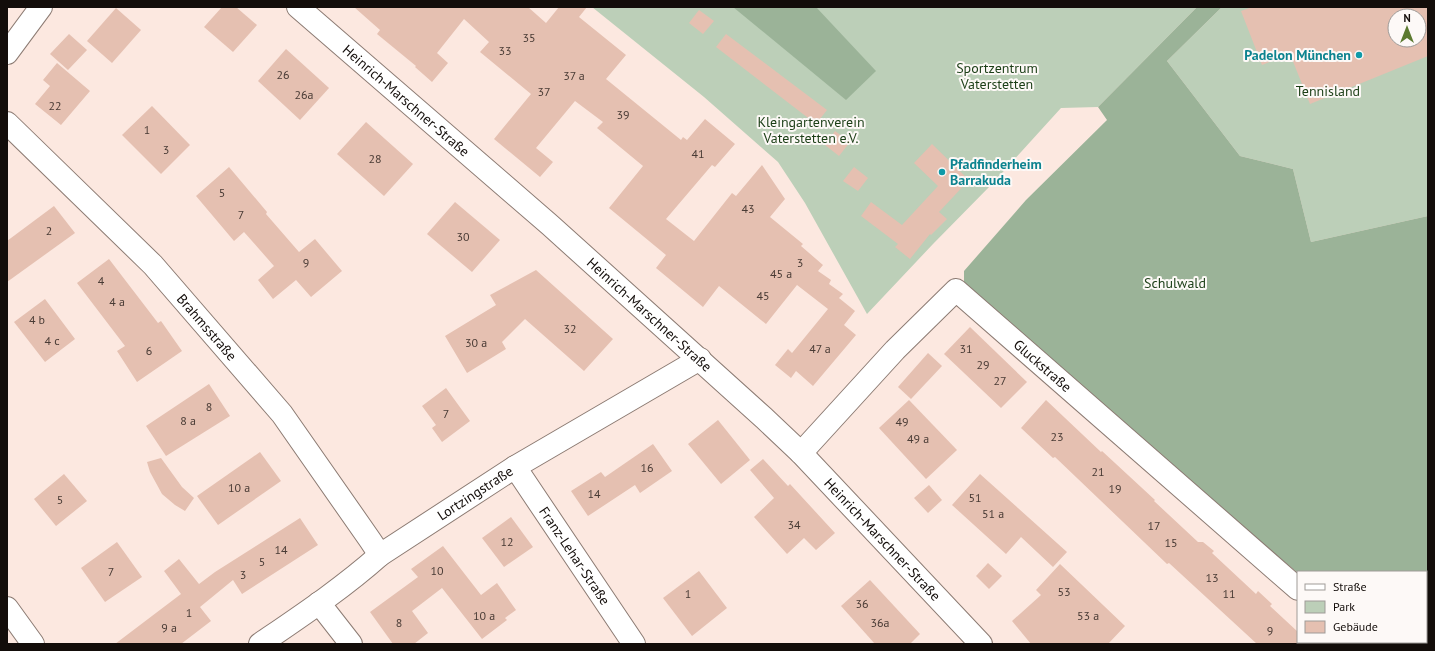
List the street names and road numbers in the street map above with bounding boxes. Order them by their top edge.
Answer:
street label: Heinrich-Marschner-Straße [339,41,473,160]
street label: Heinrich-Marschner-Straße [583,254,716,376]
street label: Brahmsstraße [173,290,241,364]
street label: Gluckstraße [1010,336,1075,396]
street label: Lortzingstraße [434,462,516,524]
street label: Heinrich-Marschner-Straße [820,474,945,605]
street label: Franz-Lehar-Straße [535,503,614,608]

